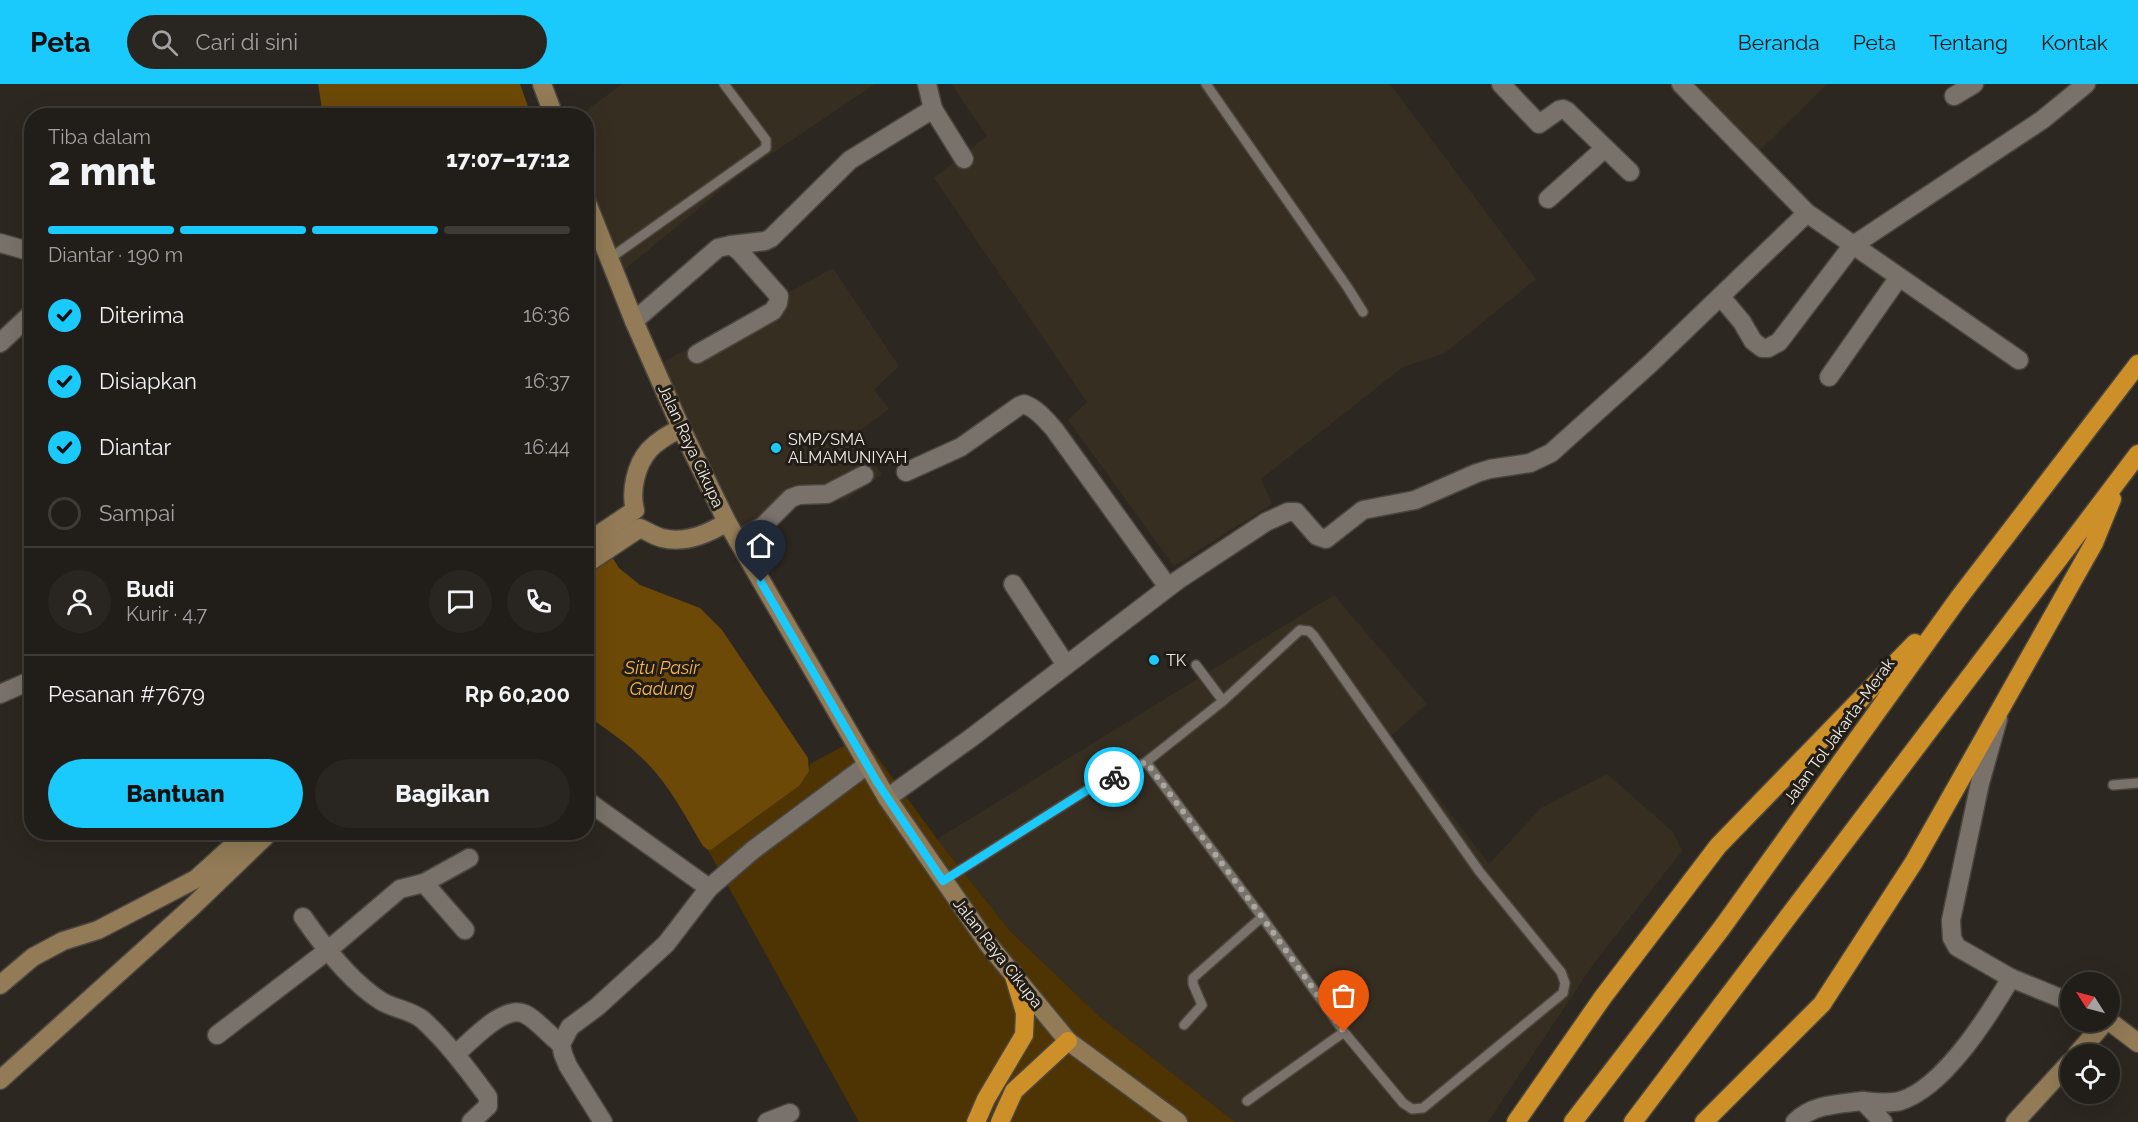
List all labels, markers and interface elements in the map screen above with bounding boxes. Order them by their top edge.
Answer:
search box [127,15,547,69]
text: Peta [30,26,91,59]
icon: search [148,26,181,59]
text: Cari di sini [196,29,298,55]
text: Beranda [1738,30,1820,55]
text: Peta [1853,30,1896,55]
text: Tentang [1929,30,2008,55]
text: Kontak [2041,30,2108,55]
text: Tiba dalam [48,125,151,149]
text: 17:07–17:12 [446,146,570,172]
text: 2 mnt [48,148,156,194]
text: Diantar · 190 m [48,243,183,267]
icon: check [48,299,81,332]
text: Diterima [99,302,184,328]
text: 16:36 [523,303,570,327]
icon: check [48,365,81,398]
text: Disiapkan [99,368,197,394]
text: 16:37 [524,369,570,393]
street label: Jalan Raya Cikupa [654,381,728,511]
place label: SMP/SMA ALMAMUNIYAH [788,430,907,467]
icon: check [48,431,81,464]
text: Diantar [99,434,171,460]
text: 16:44 [524,435,570,459]
marker: SMP/SMA ALMAMUNIYAH [769,441,783,455]
text: Sampai [99,500,175,526]
pin [735,520,786,582]
icon: home [744,529,777,562]
button: person [48,570,111,633]
button: chat [429,570,492,633]
button: phone [507,570,570,633]
text: Budi [126,576,174,602]
text: Kurir · 4.7 [126,602,207,626]
place label: TK [1166,651,1187,670]
marker: TK [1147,653,1161,667]
street label: Jalan Tol Jakarta–Merak [1780,654,1899,808]
water label: Situ Pasir Gadung [624,657,700,699]
text: Pesanan #7679 [48,681,205,707]
text: Rp 60,200 [465,681,570,707]
courier [1084,747,1144,807]
button: Bantuan [48,759,303,828]
button: Bagikan [315,759,570,828]
icon: bike [1098,761,1131,794]
street label: Jalan Raya Cikupa [949,894,1047,1012]
pin [1318,970,1369,1032]
north arrow [2060,972,2120,1032]
map controls [2060,972,2120,1104]
icon: bag [1327,979,1360,1012]
button: locate [2060,1044,2120,1104]

